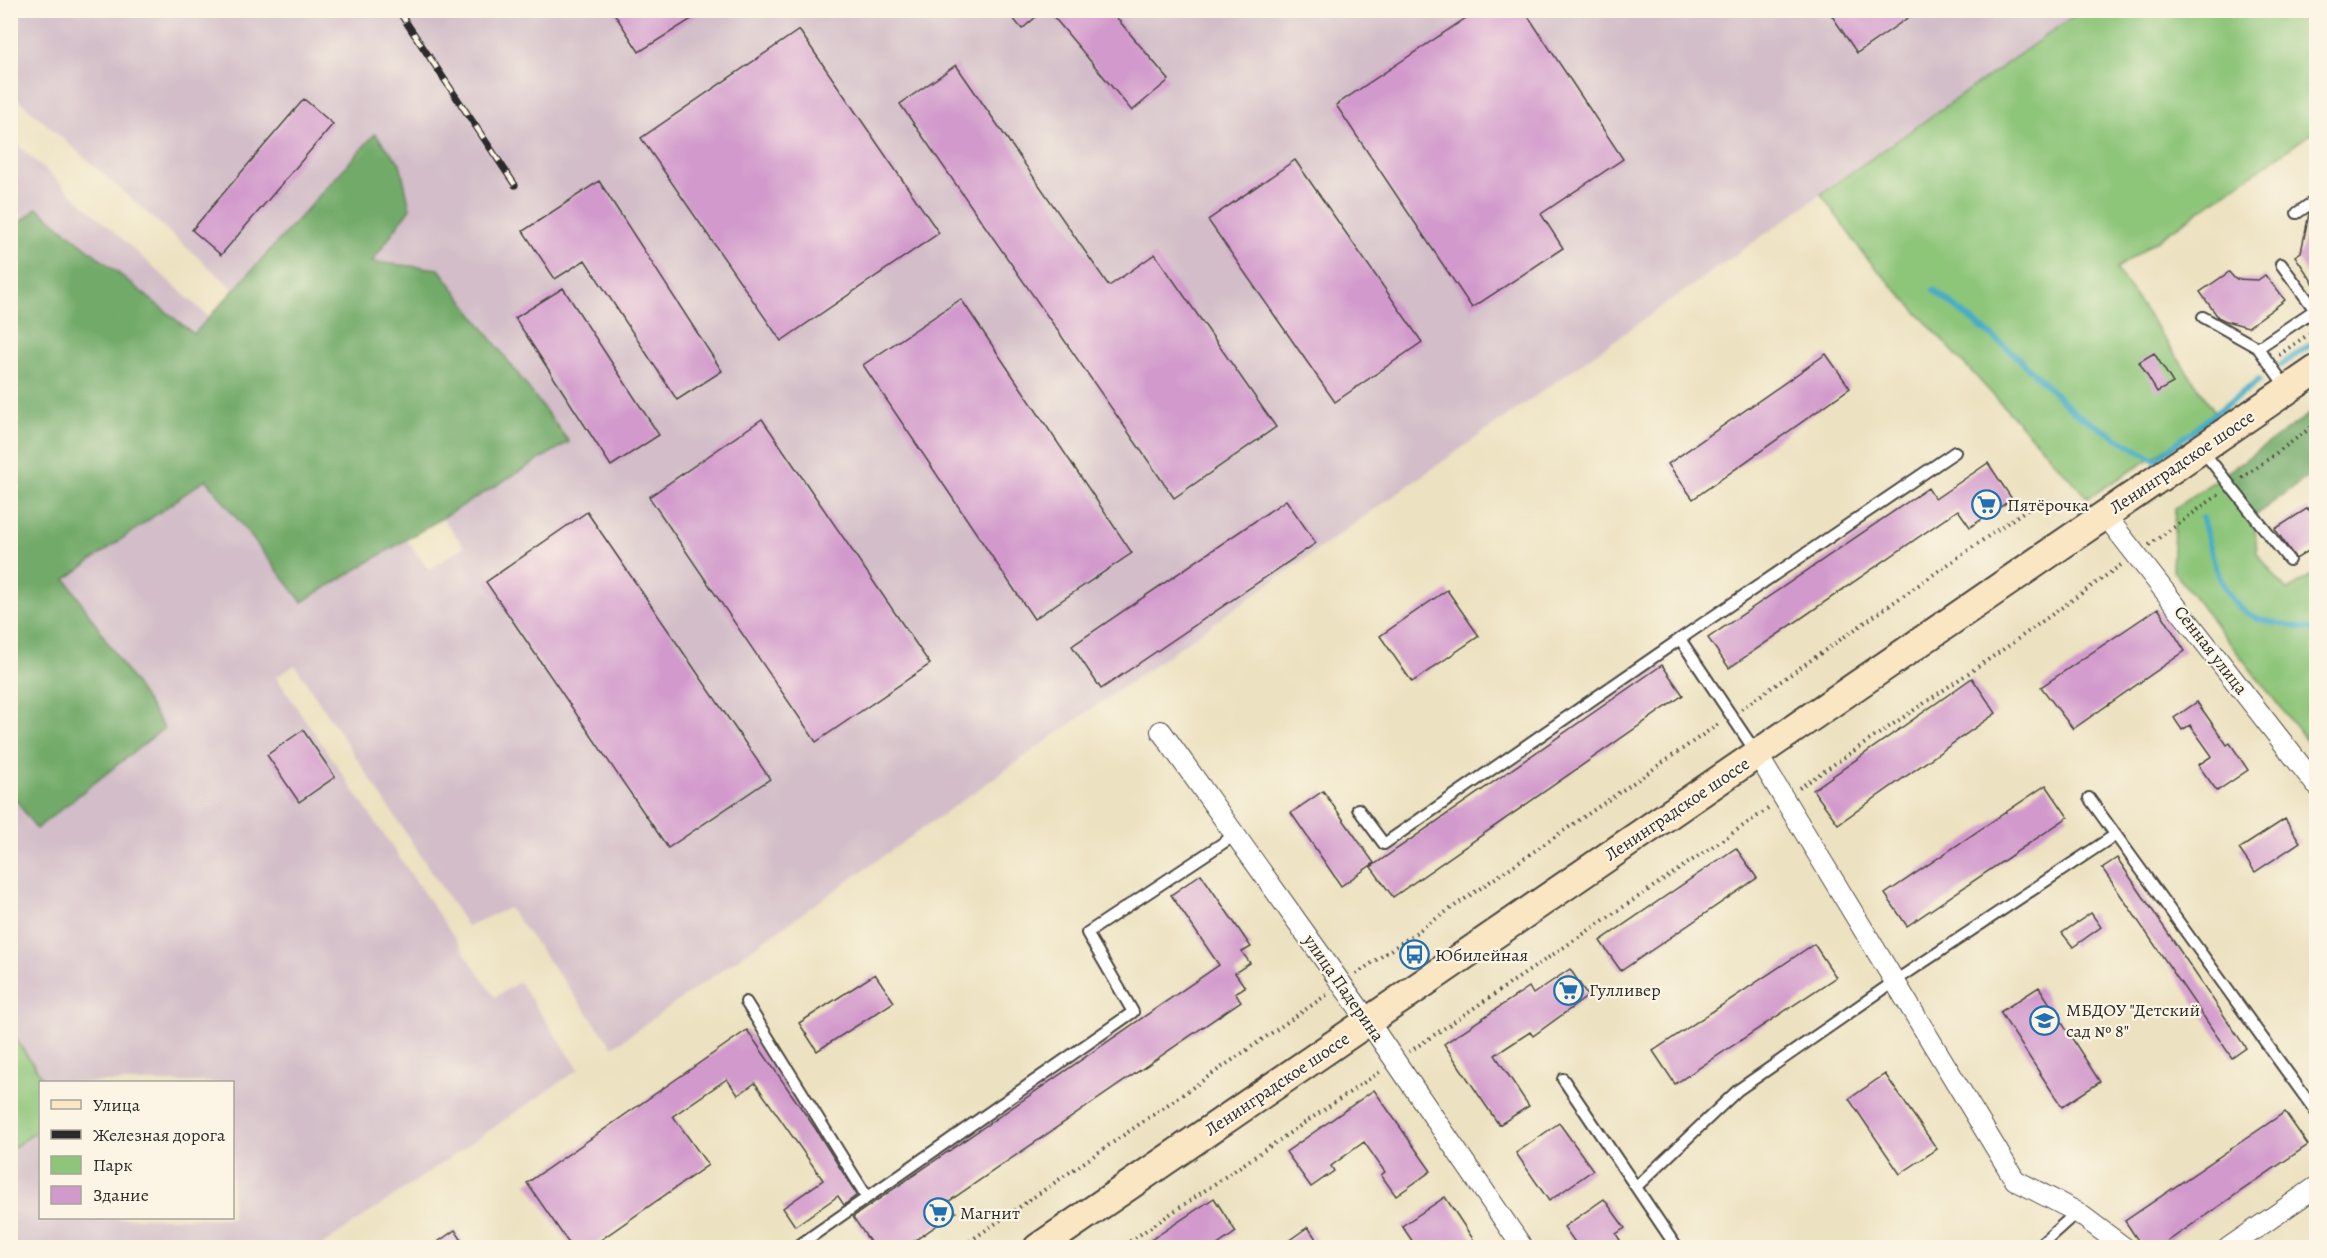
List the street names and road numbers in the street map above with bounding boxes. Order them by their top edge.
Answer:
street label: Ленинградское шоссе [2105,405,2259,519]
street label: Сенная улица [2169,601,2254,700]
street label: Ленинградское шоссе [1600,752,1754,866]
street label: улица Падерина [1297,929,1390,1047]
street label: Ленинградское шоссе [1200,1027,1354,1141]

